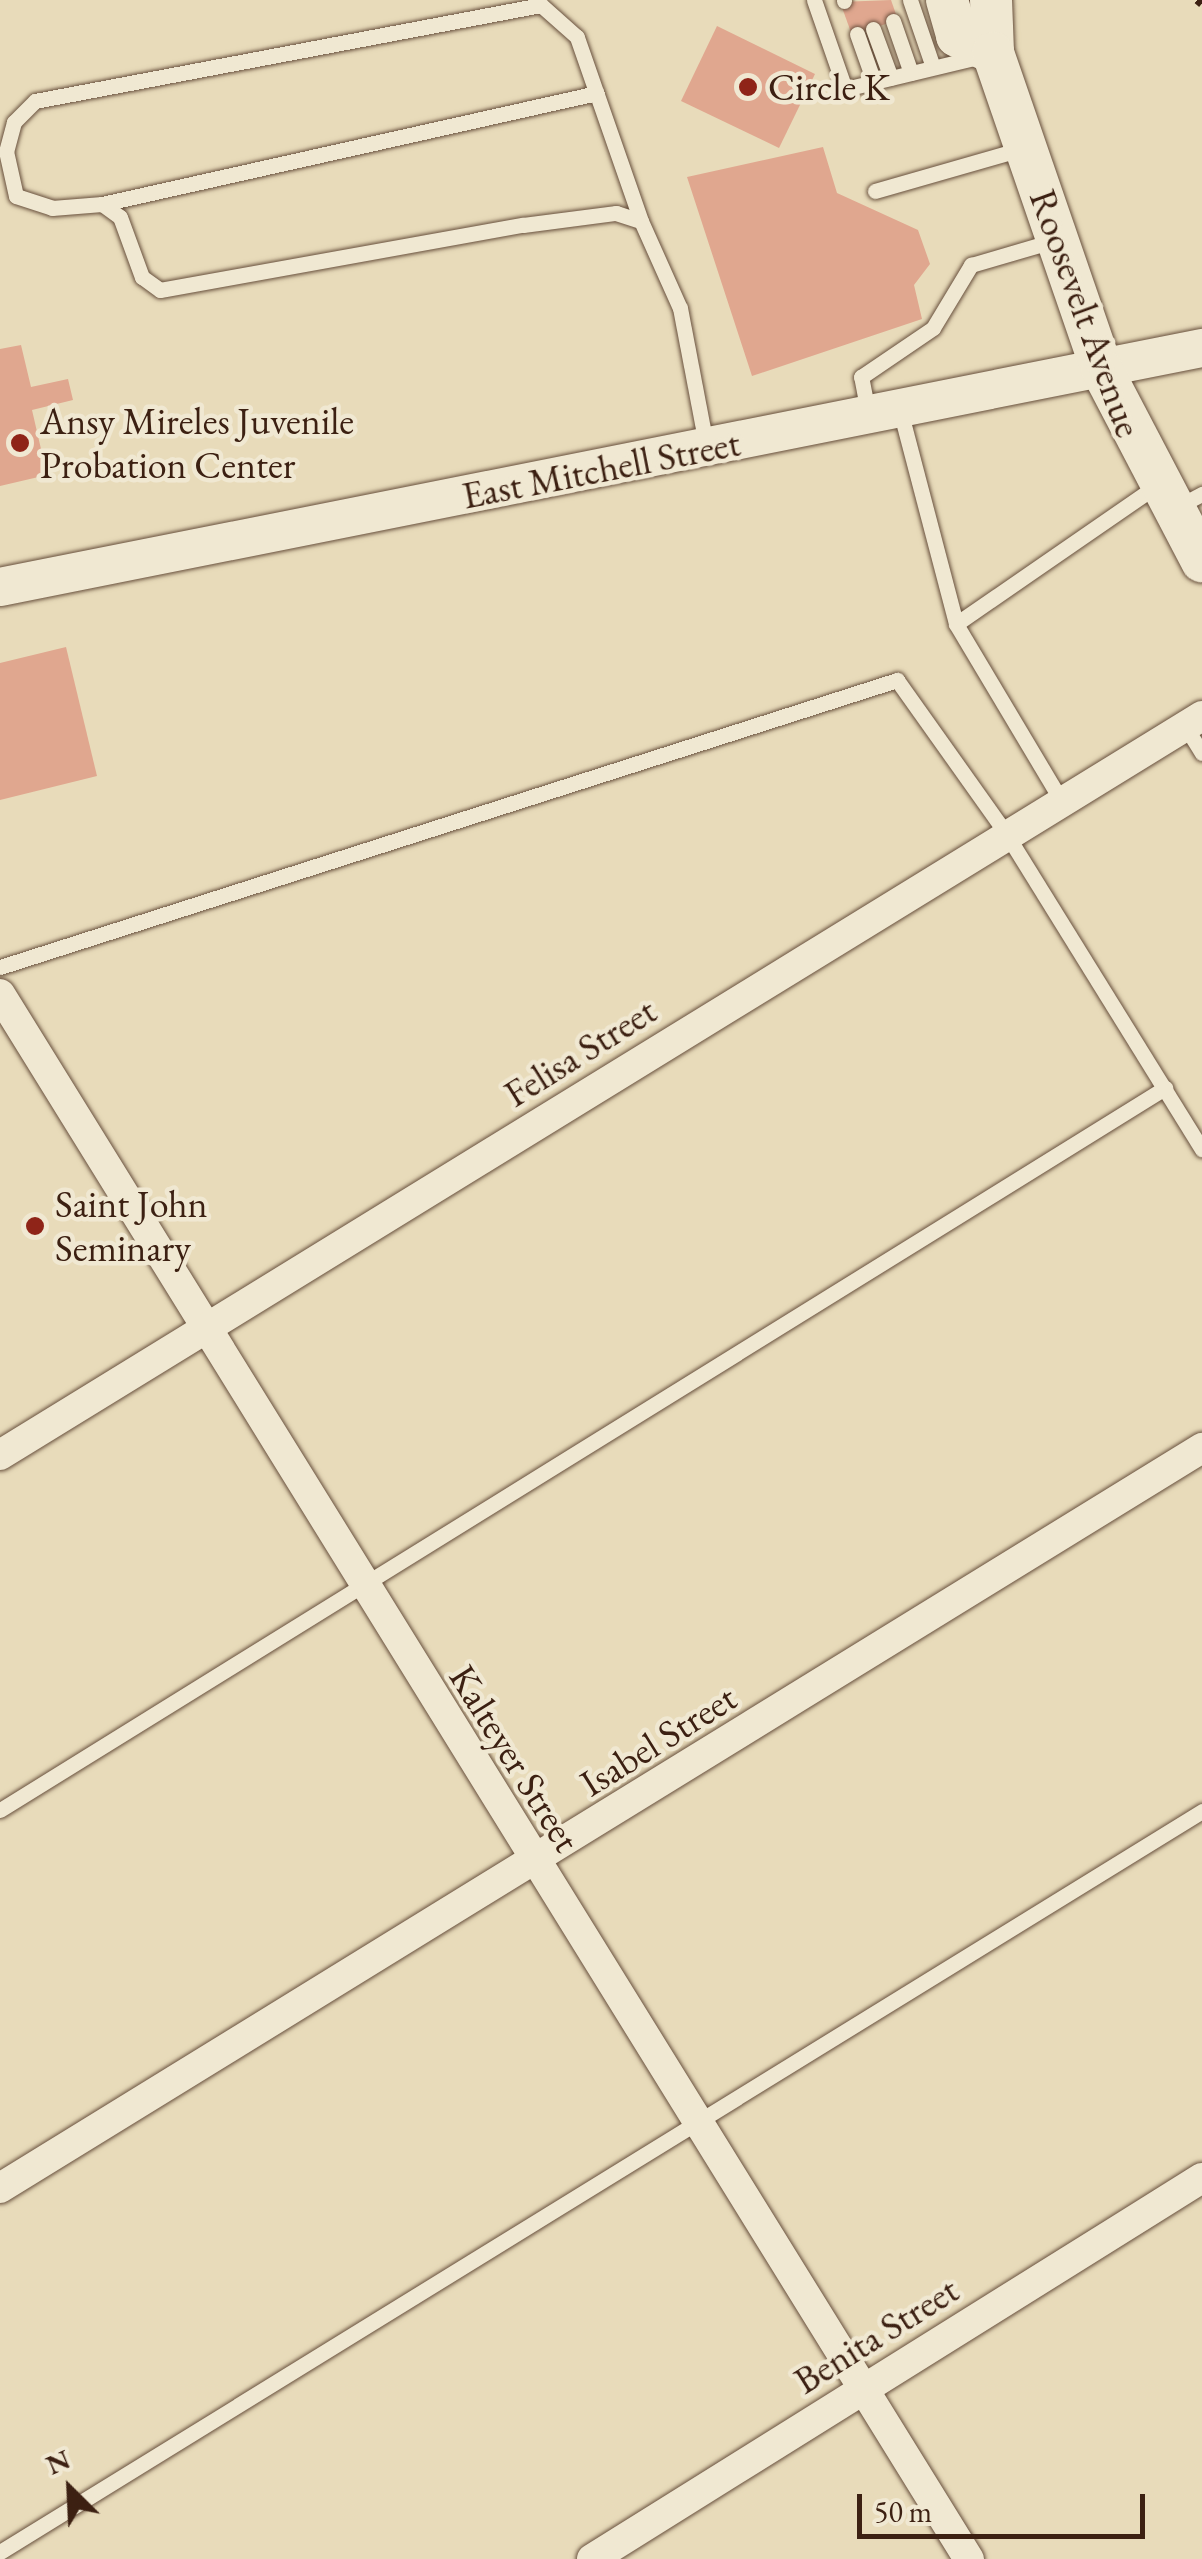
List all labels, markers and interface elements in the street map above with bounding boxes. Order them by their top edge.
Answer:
place label: Circle K [768,64,890,110]
marker: Circle K [737,76,759,98]
street label: Roosevelt Avenue [1020,183,1152,443]
place label: Ansy Mireles Juvenile Probation Center [40,398,354,488]
street label: East Mitchell Street [458,420,744,518]
marker: Ansy Mireles Juvenile Probation Center [9,432,31,454]
street label: Felisa Street [496,988,664,1116]
place label: Saint John Seminary [55,1181,208,1270]
marker: Saint John Seminary [24,1215,46,1237]
street label: Kalteyer Street [440,1656,590,1860]
street label: Isabel Street [572,1674,744,1806]
street label: Benita Street [786,2267,966,2403]
north arrow [20,2439,120,2539]
text: N [40,2441,75,2483]
scale bar [862,2474,1150,2536]
text: 50 m [874,2492,932,2531]

